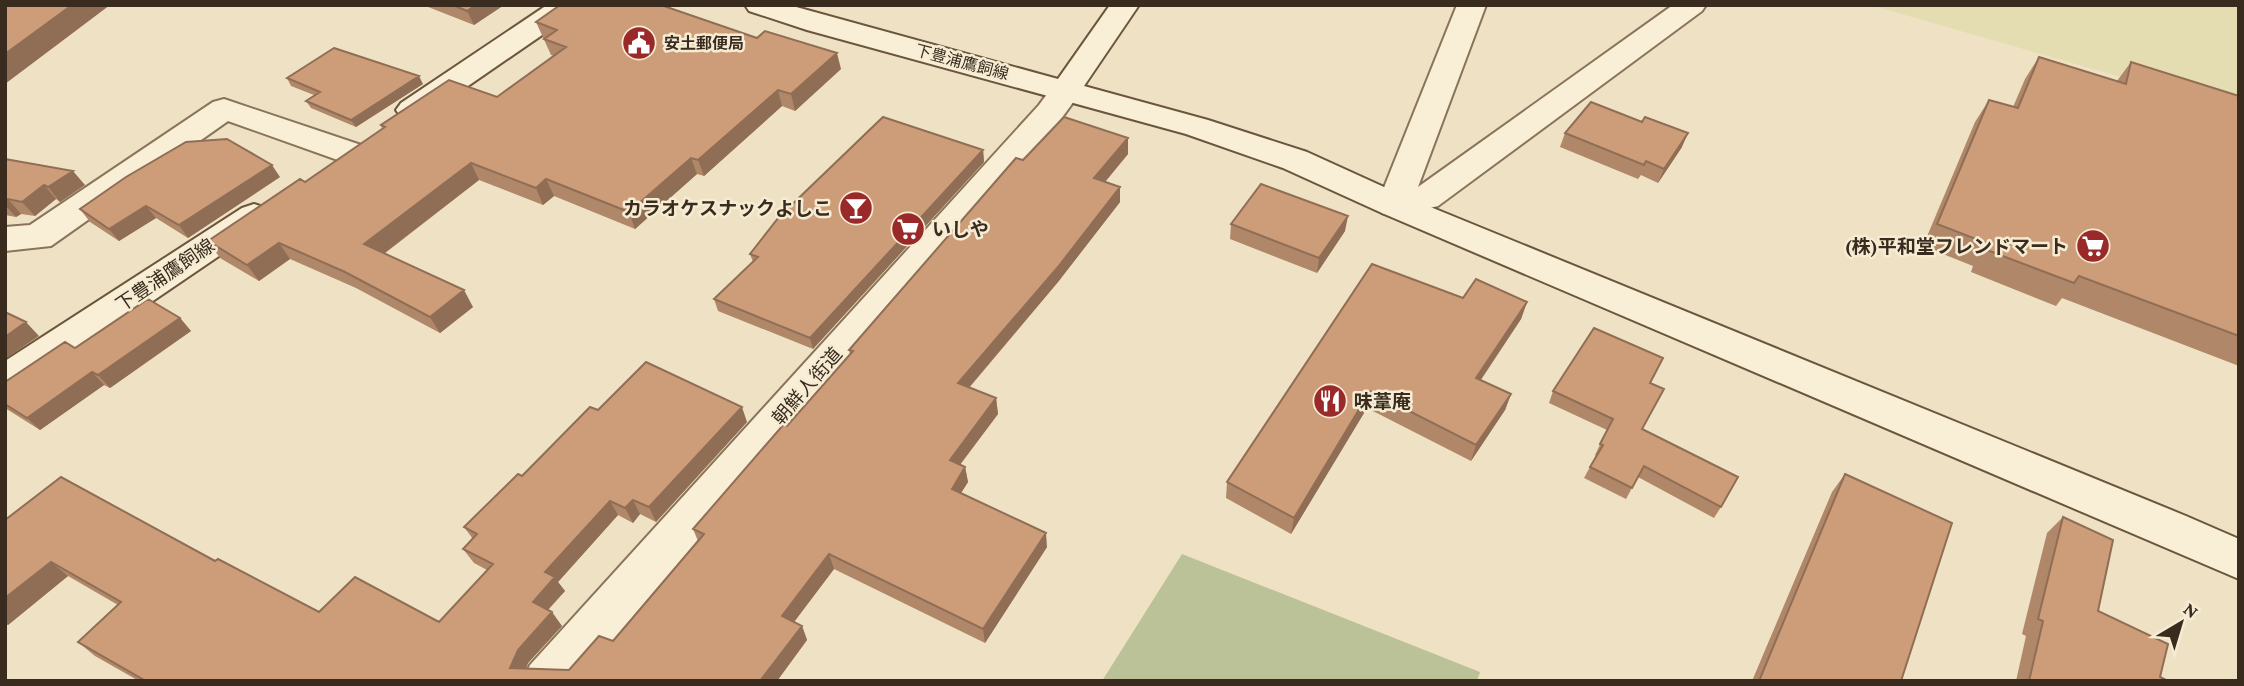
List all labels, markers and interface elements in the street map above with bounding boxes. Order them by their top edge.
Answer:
public building icon: 安土郵便局 [620,24,658,62]
place label: 安土郵便局 [664,35,744,52]
street label: 下豊浦鷹飼線 [913,41,1011,83]
bar icon: カラオケスナックよしこ [837,189,875,227]
place label: カラオケスナックよしこ [623,198,832,219]
supermarket icon: いしや [889,210,927,248]
place label: いしや [932,219,989,240]
supermarket icon: (株)平和堂フレンドマート [2074,227,2112,265]
street label: 下豊浦鷹飼線 [112,234,218,316]
place label: (株)平和堂フレンドマート [1845,236,2068,258]
street label: 朝鮮人街道 [768,343,846,429]
restaurant icon: 味葦庵 [1311,382,1349,420]
place label: 味葦庵 [1354,391,1411,412]
north arrow [2146,588,2216,658]
text: N [2180,598,2203,622]

